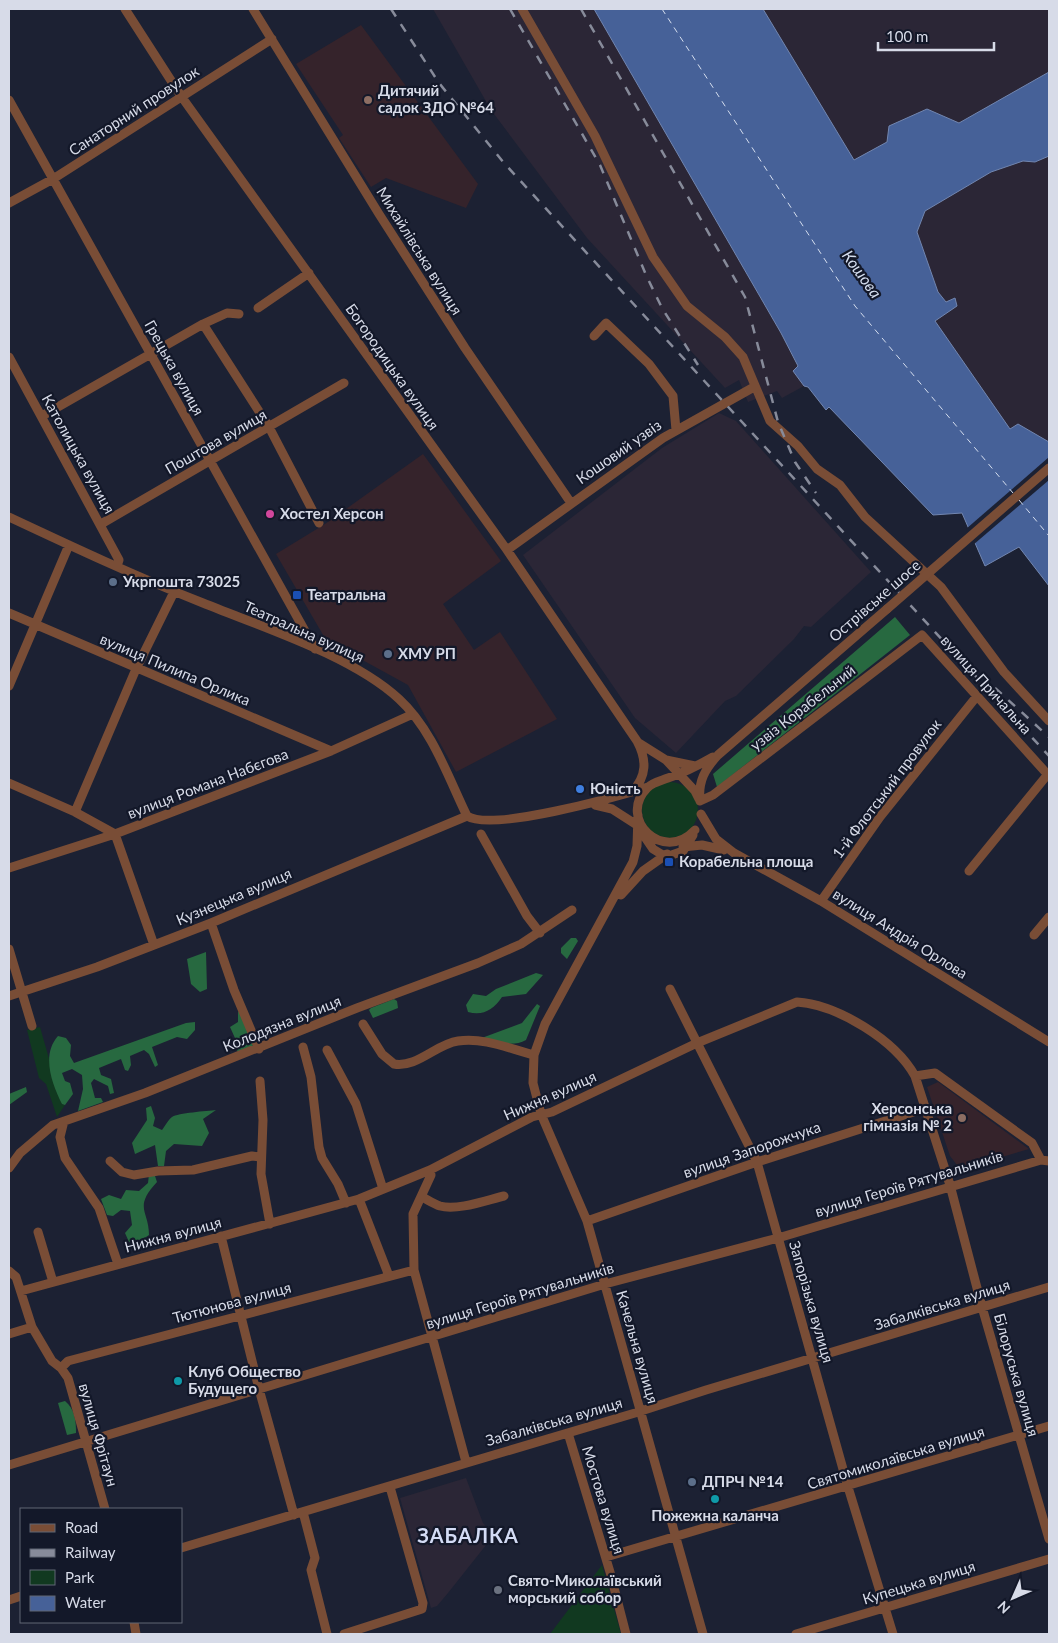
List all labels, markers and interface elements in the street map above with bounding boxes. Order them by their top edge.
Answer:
scale bar [878,20,994,52]
text: 100 m [886,27,928,45]
street label: Санаторний провулок [65,61,202,159]
place label: Дитячий садок ЗДО №64 [378,81,494,116]
marker: Дитячий садок ЗДО №64 [362,94,374,106]
street label: Михайлівська вулиця [373,183,467,318]
water label: Кошова [839,246,886,301]
street label: Богородицька вулиця [342,300,443,433]
street label: Грецька вулиця [141,317,208,418]
street label: Католицька вулиця [39,391,119,516]
street label: Поштова вулиця [161,405,270,478]
street label: Кошовий узвіз [572,415,665,487]
place label: Хостел Херсон [280,504,384,522]
marker: Хостел Херсон [264,508,276,520]
street label: Острівське шосе [825,556,924,645]
place label: Укрпошта 73025 [122,572,240,590]
marker: Укрпошта 73025 [107,576,119,588]
place label: Театральна [307,585,386,603]
marker: Театральна [291,589,303,601]
street label: Театральна вулиця [242,597,367,666]
street label: вулиця Пилипа Орлика [98,629,253,709]
street label: вулиця Причальна [938,631,1036,738]
place label: ХМУ РП [398,644,456,662]
marker: ХМУ РП [382,648,394,660]
street label: узвіз Корабельний [746,661,858,754]
street label: 1-й Флотський провулок [828,715,945,862]
street label: вулиця Романа Набєгова [125,744,291,822]
place label: Юність [590,779,640,797]
marker: Юність [574,783,586,795]
place label: Корабельна площа [679,852,813,870]
marker: Корабельна площа [663,856,675,868]
street label: Кузнецька вулиця [173,864,294,929]
street label: вулиця Андрія Орлова [830,884,971,982]
street label: Колодязна вулиця [220,991,343,1055]
street label: Нижня вулиця [500,1067,599,1124]
place label: Херсонська гімназія № 2 [863,1099,952,1134]
marker: Херсонська гімназія № 2 [956,1112,968,1124]
street label: вулиця Запорожчука [681,1117,823,1181]
street label: вулиця Героїв Рятувальників [813,1146,1005,1220]
street label: Нижня вулиця [122,1212,223,1256]
street label: Запорізька вулиця [786,1239,838,1365]
street label: вулиця Героїв Рятувальників [424,1258,616,1332]
street label: Забалківська вулиця [871,1275,1012,1333]
street label: Тютюнова вулиця [171,1278,293,1326]
street label: Качельна вулиця [613,1288,663,1405]
street label: Білоруська вулиця [991,1311,1043,1438]
place label: Клуб Общество Будущего [188,1362,301,1397]
marker: Клуб Общество Будущего [172,1375,184,1387]
street label: вулиця Фрітаун [76,1381,122,1488]
street label: Забалківська вулиця [483,1393,624,1449]
street label: Святомиколаївська вулиця [805,1421,986,1493]
street label: Мостова вулиця [579,1444,629,1556]
place label: ДПРЧ №14 [702,1472,784,1490]
marker: ДПРЧ №14 [686,1476,698,1488]
marker: Пожежна каланча [709,1493,721,1505]
place label: Пожежна каланча [651,1506,779,1524]
legend [20,1508,182,1623]
text: Road [65,1518,98,1536]
district label: ЗАБАЛКА [417,1523,519,1547]
text: Railway [65,1543,116,1561]
street label: Купецька вулиця [860,1556,977,1608]
text: Park [65,1568,95,1586]
place label: Свято-Миколаївський морський собор [508,1571,662,1606]
north arrow [988,1573,1038,1623]
marker: Свято-Миколаївський морський собор [492,1584,504,1596]
text: Water [65,1593,106,1611]
text: N [994,1598,1013,1617]

